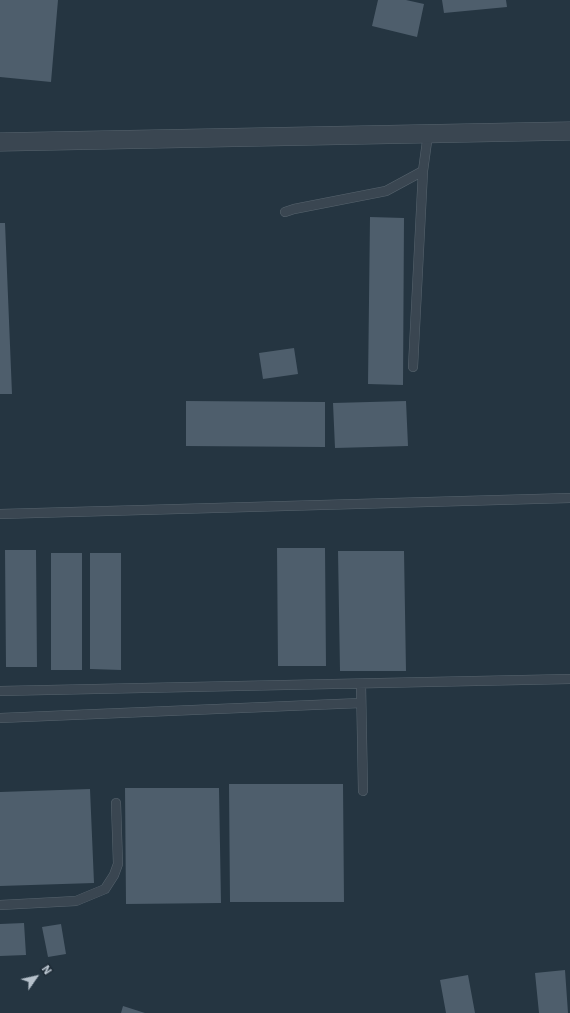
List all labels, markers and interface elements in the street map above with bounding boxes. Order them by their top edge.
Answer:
north arrow [16,957,56,997]
text: N [39,963,54,977]

